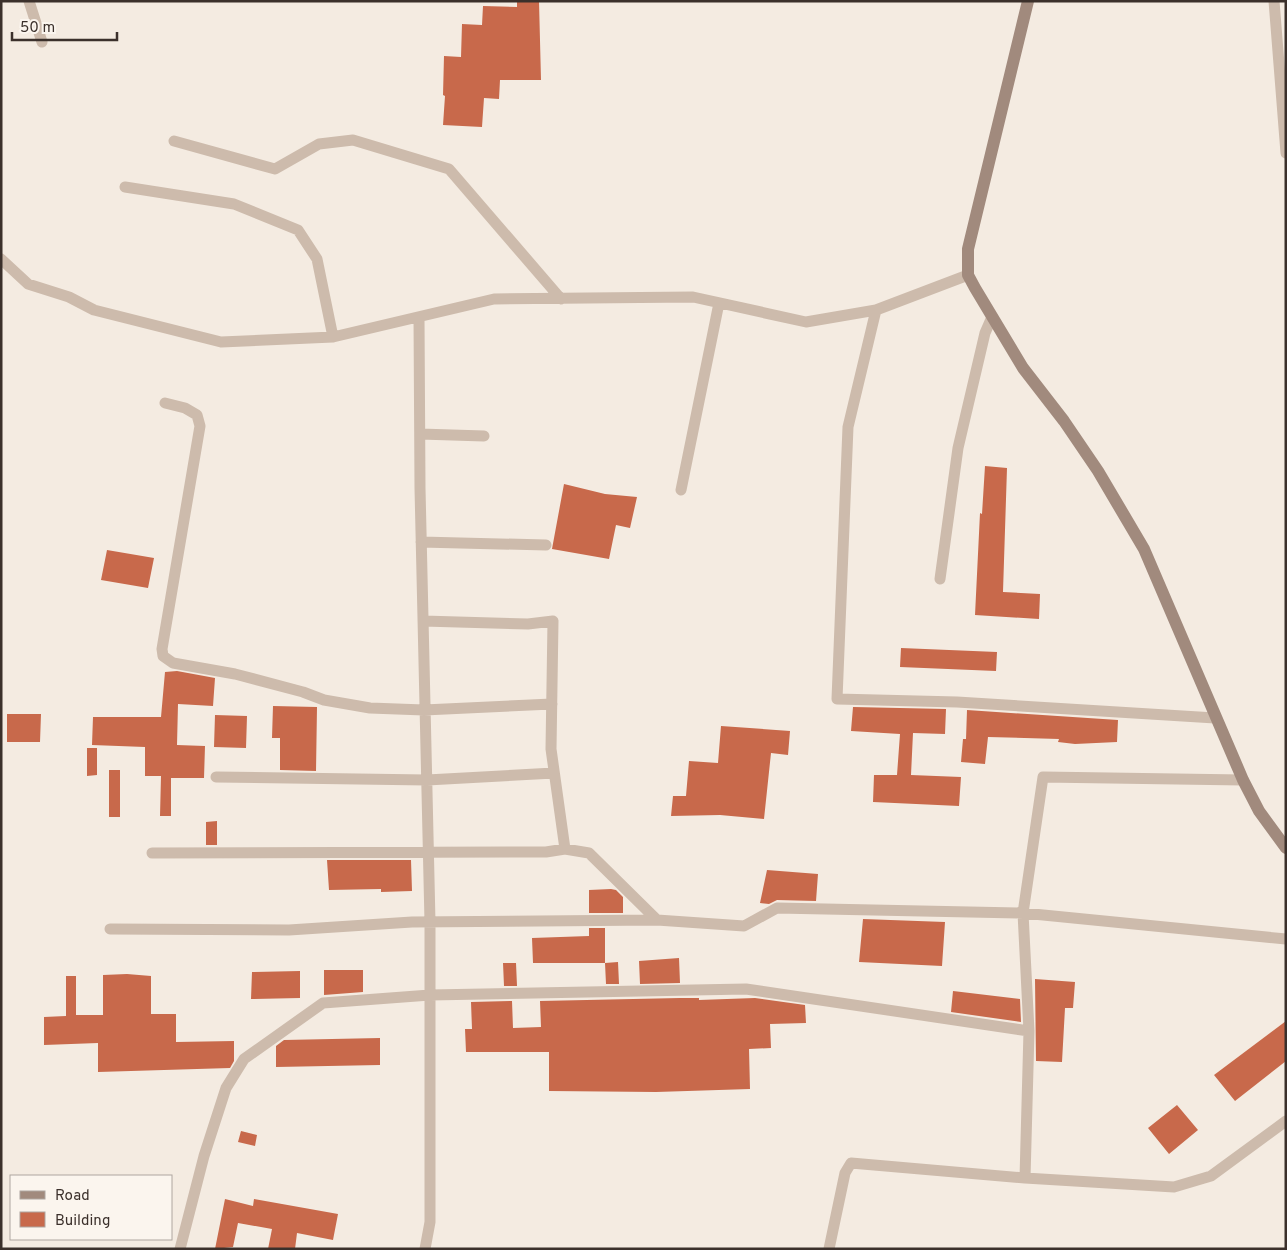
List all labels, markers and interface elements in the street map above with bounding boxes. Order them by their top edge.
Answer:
scale bar [12,10,118,42]
text: 50 m [20,19,55,38]
legend [10,1175,172,1240]
text: Road [55,1187,90,1206]
text: Building [55,1212,110,1231]

